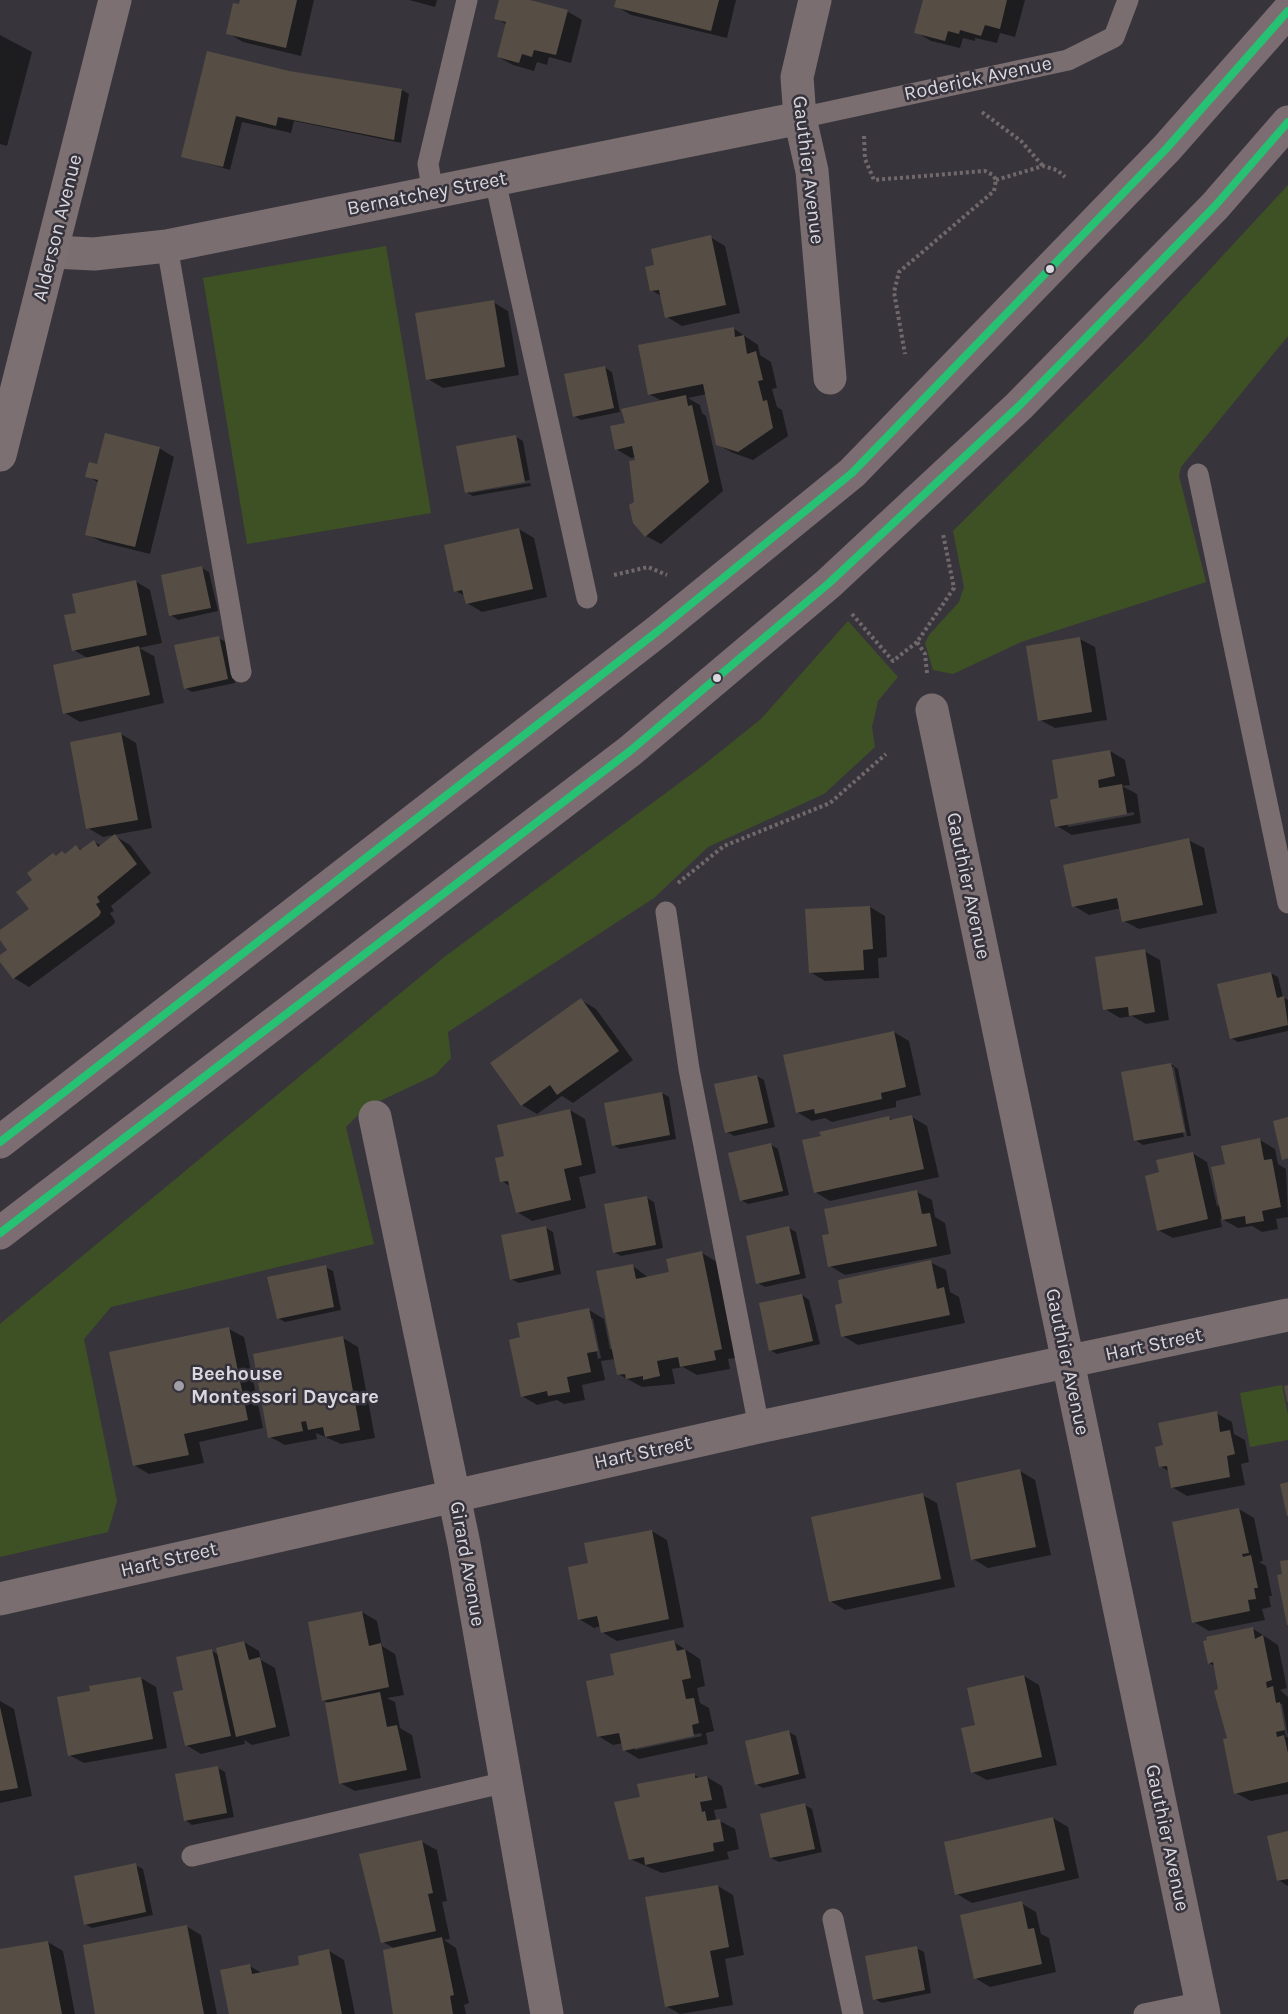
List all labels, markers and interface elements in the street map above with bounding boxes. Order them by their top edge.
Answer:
street label: Roderick Avenue [902,52,1054,106]
street label: Gauthier Avenue [787,94,829,246]
street label: Alderson Avenue [28,152,88,304]
street label: Bernatchey Street [345,167,509,221]
unlabelled marker [1044,263,1056,275]
unlabelled marker [711,672,723,684]
street label: Gauthier Avenue [941,810,995,962]
street label: Gauthier Avenue [1040,1286,1094,1438]
street label: Hart Street [1103,1323,1205,1367]
place label: Beehouse Montessori Daycare [191,1362,379,1409]
marker: Beehouse Montessori Daycare [172,1379,186,1393]
street label: Hart Street [592,1431,694,1475]
street label: Girard Avenue [444,1500,490,1628]
street label: Hart Street [118,1537,220,1583]
street label: Gauthier Avenue [1140,1762,1194,1914]

